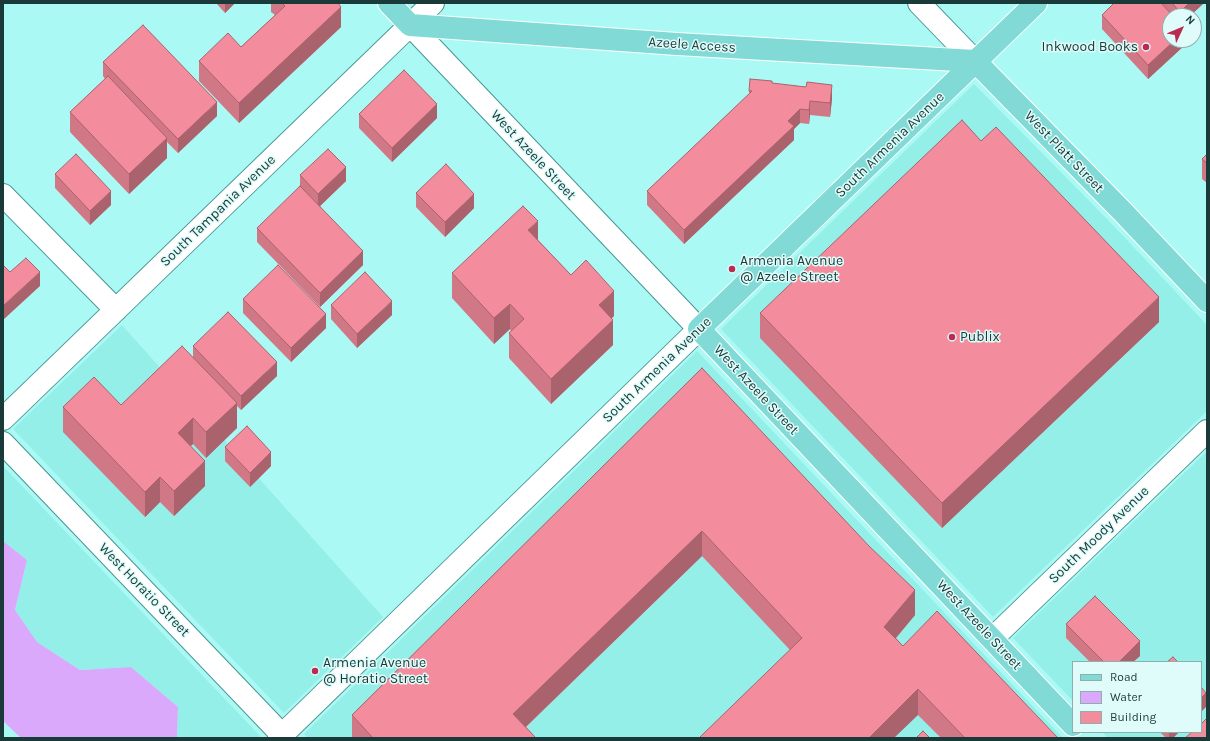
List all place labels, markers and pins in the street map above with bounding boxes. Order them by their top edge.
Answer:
place label: Inkwood Books [1041,39,1138,55]
marker: Inkwood Books [1141,42,1151,52]
place label: Armenia Avenue @ Azeele Street [740,253,843,286]
marker: Armenia Avenue @ Azeele Street [727,264,737,274]
place label: Publix [960,329,1000,345]
marker: Publix [947,332,957,342]
place label: Armenia Avenue @ Horatio Street [323,655,428,688]
marker: Armenia Avenue @ Horatio Street [310,666,320,676]

